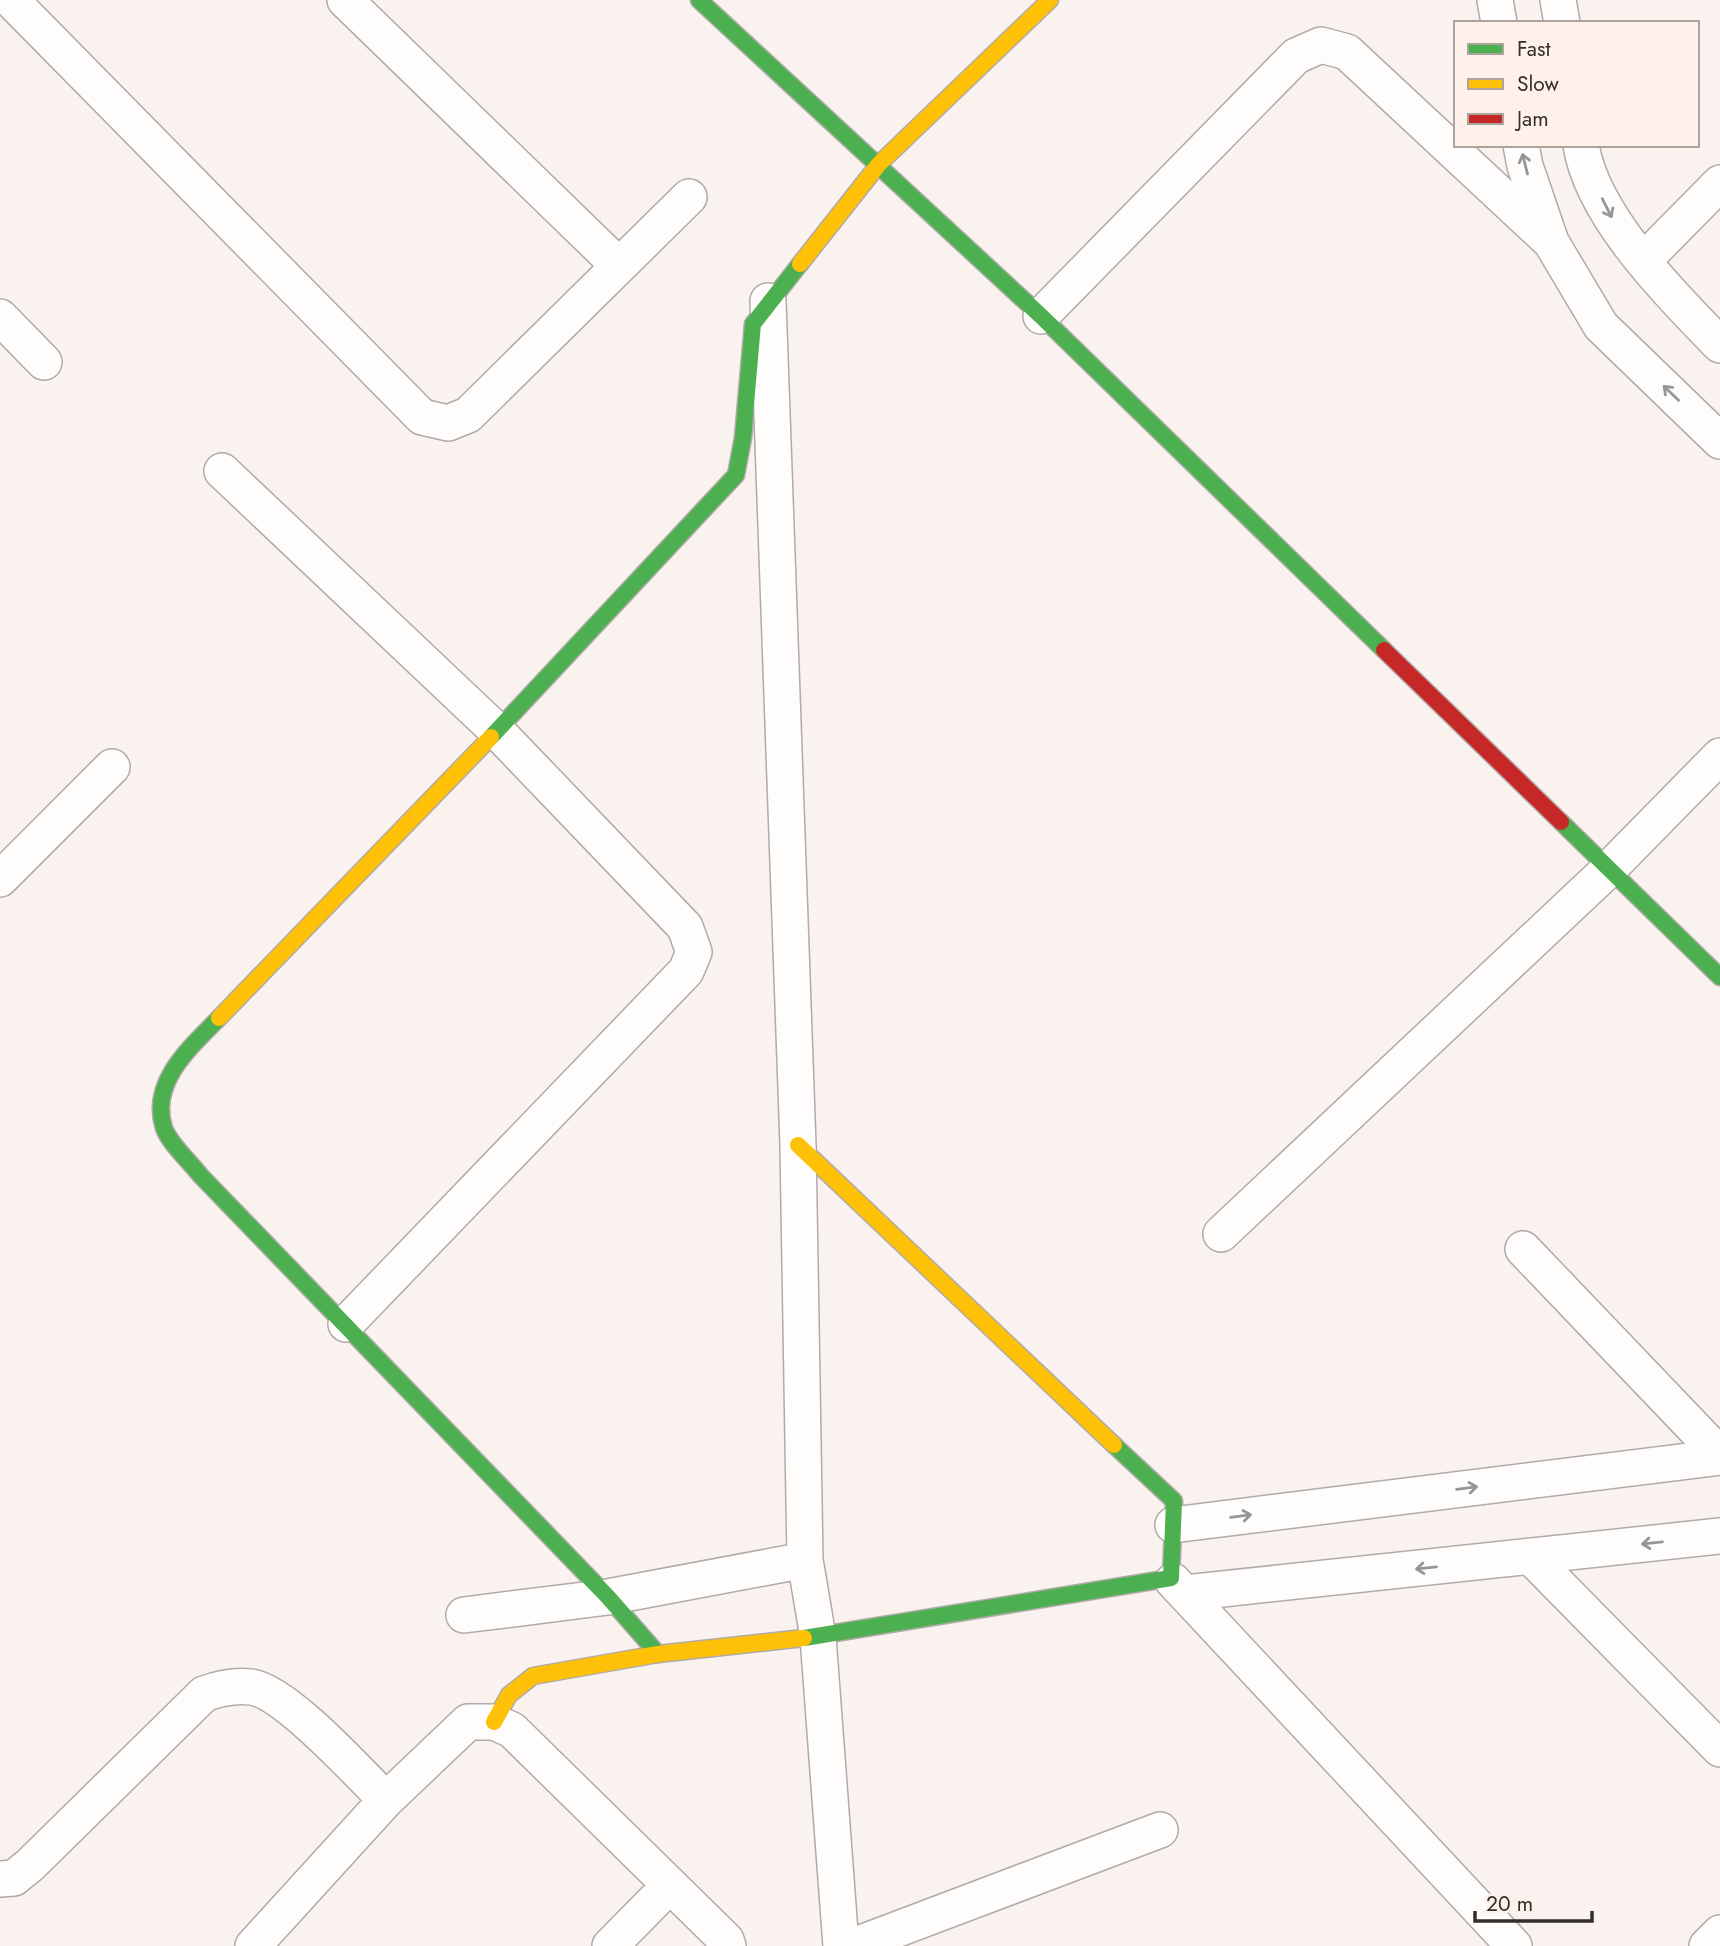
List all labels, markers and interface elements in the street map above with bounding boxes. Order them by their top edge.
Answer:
legend [1454,21,1699,147]
text: Fast [1517,34,1550,64]
text: Slow [1517,69,1559,99]
text: Jam [1514,104,1549,134]
one-way arrow [1518,154,1531,176]
one-way arrow [1601,197,1615,217]
one-way arrow [1663,385,1680,402]
one-way arrow [1455,1482,1477,1495]
one-way arrow [1229,1510,1252,1523]
one-way arrow [1641,1537,1664,1550]
one-way arrow [1415,1561,1438,1574]
scale bar [1475,1880,1592,1924]
text: 20 m [1486,1889,1533,1919]

